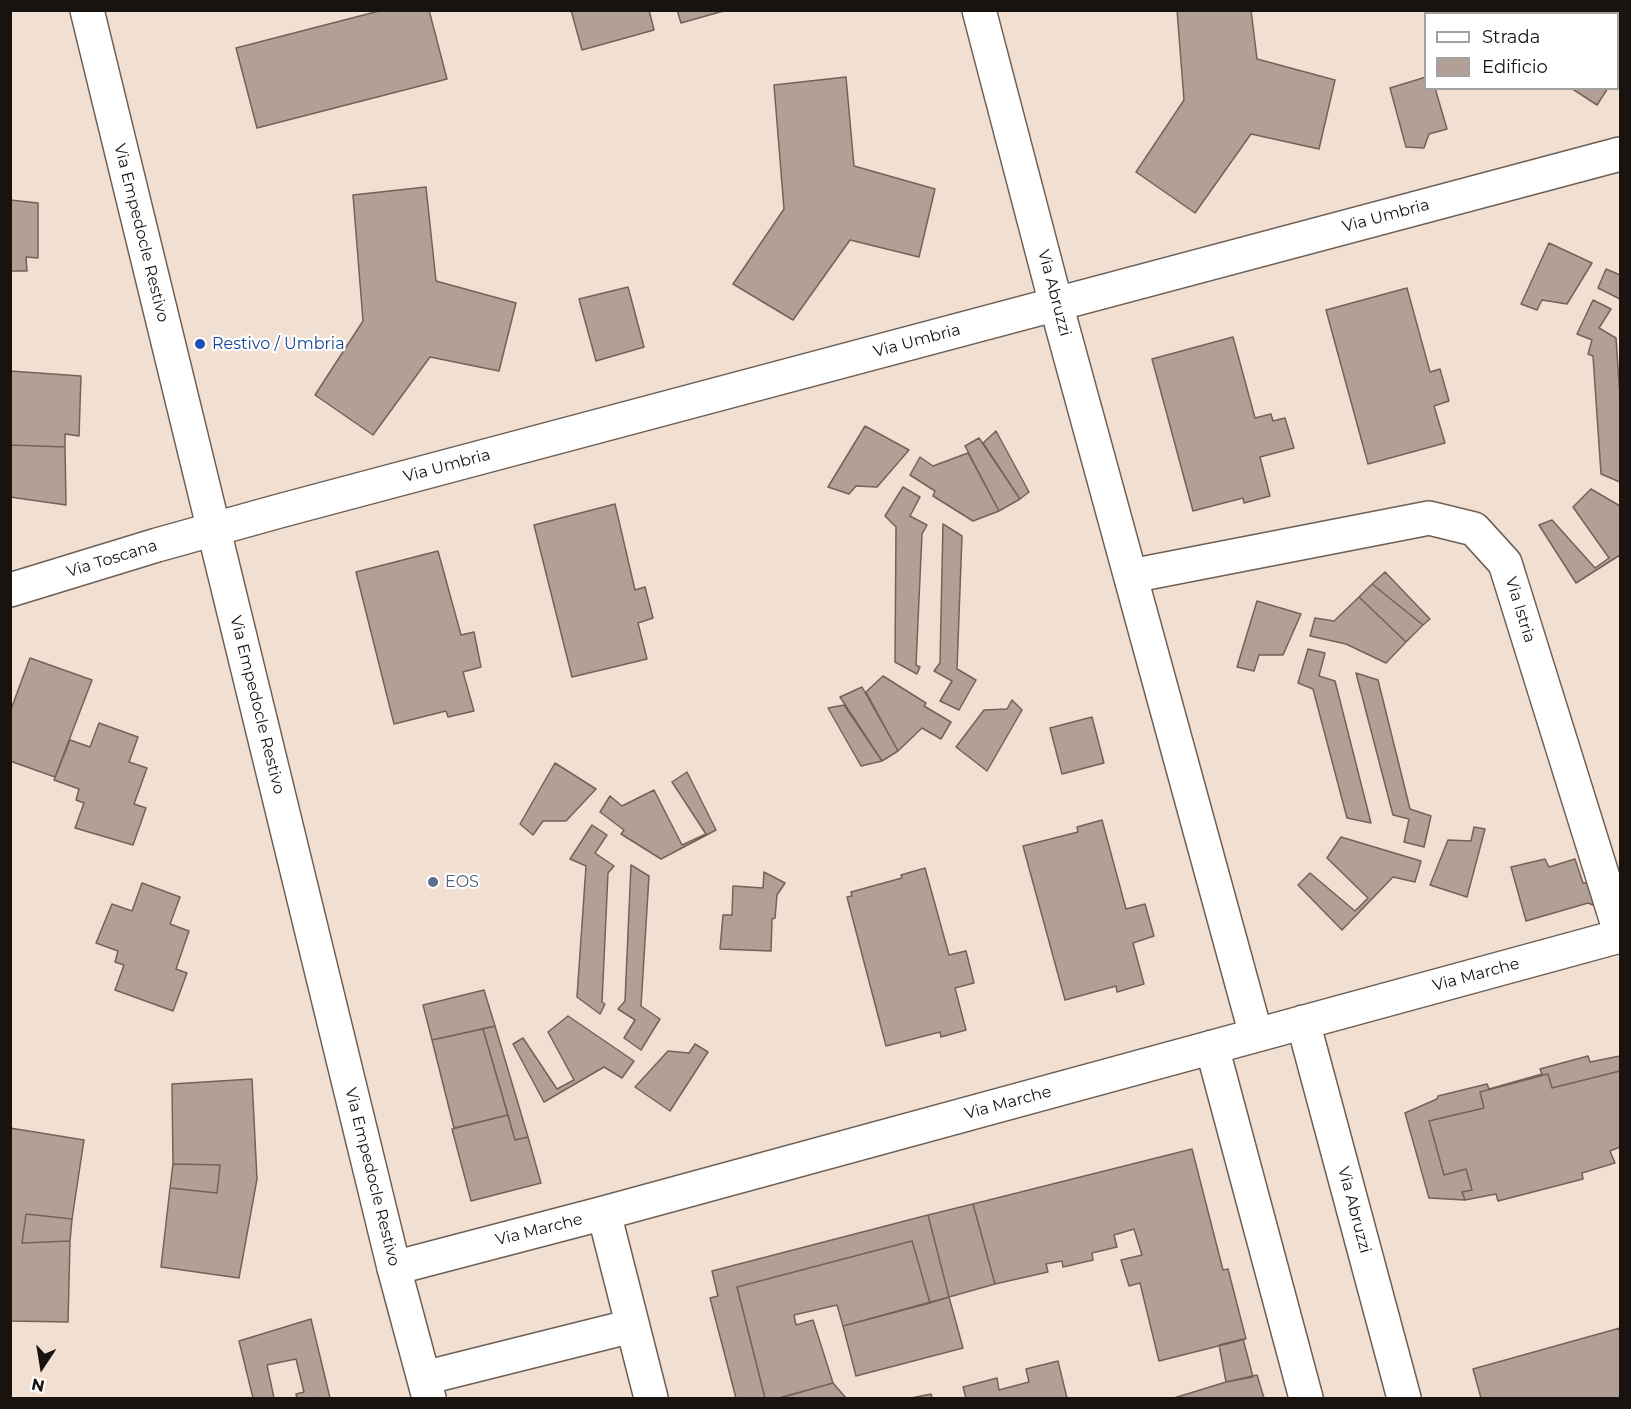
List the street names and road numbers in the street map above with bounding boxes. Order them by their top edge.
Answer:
street label: Via Empedocle Restivo [110,142,172,324]
street label: Via Umbria [1340,195,1432,237]
street label: Via Abruzzi [1033,248,1075,338]
street label: Via Umbria [871,320,963,362]
street label: Via Umbria [401,445,493,487]
street label: Via Toscana [64,536,160,582]
street label: Via Istria [1501,575,1539,645]
street label: Via Empedocle Restivo [226,614,288,796]
street label: Via Marche [1430,954,1522,996]
street label: Via Marche [962,1082,1054,1124]
street label: Via Empedocle Restivo [341,1086,403,1268]
street label: Via Abruzzi [1333,1165,1375,1255]
street label: Via Marche [493,1210,585,1250]

